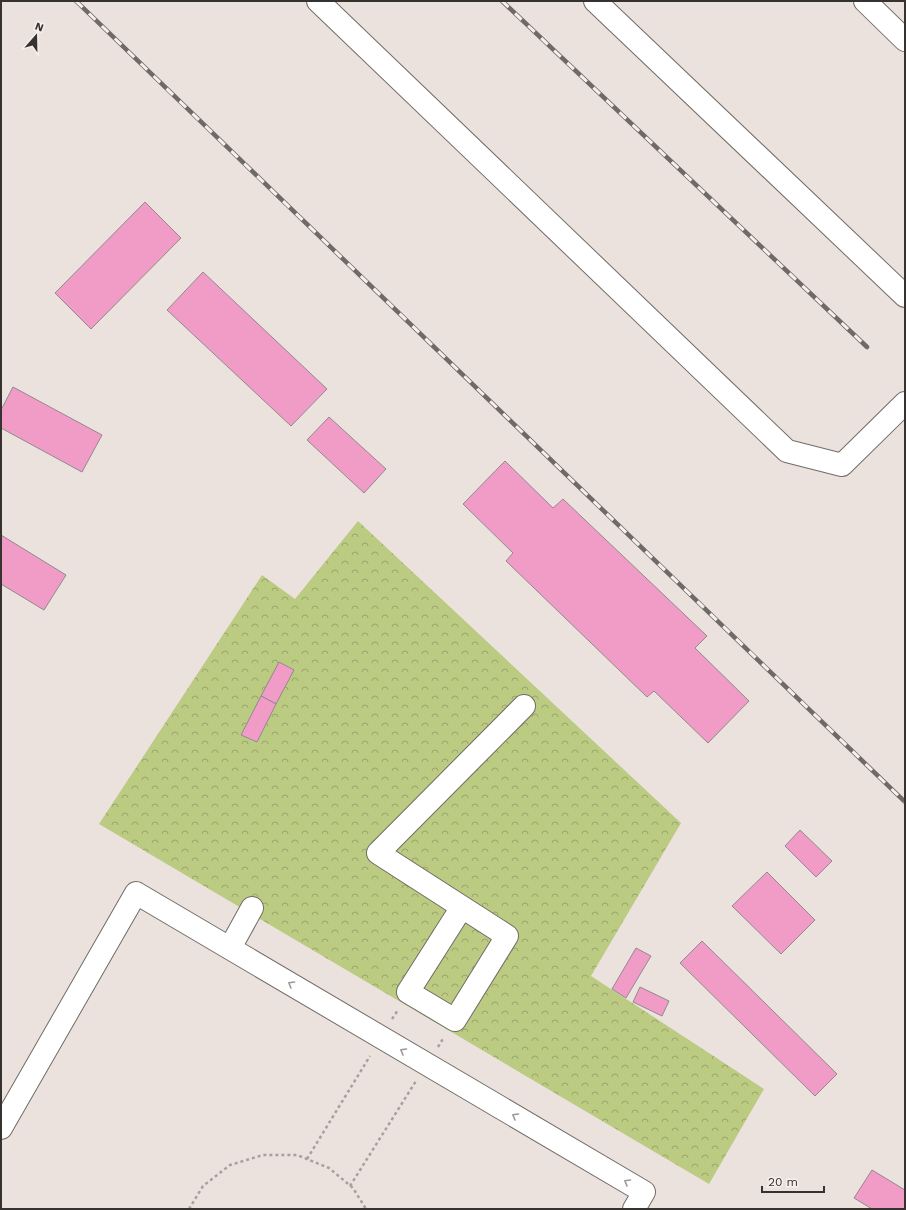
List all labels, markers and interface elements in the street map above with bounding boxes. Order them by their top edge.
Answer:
north arrow [16,16,56,56]
text: N [33,20,45,35]
one-way arrow [288,982,295,989]
one-way arrow [400,1048,407,1055]
one-way arrow [512,1114,519,1121]
scale bar [762,1168,824,1194]
text: 20 m [768,1175,798,1189]
one-way arrow [624,1180,631,1187]

